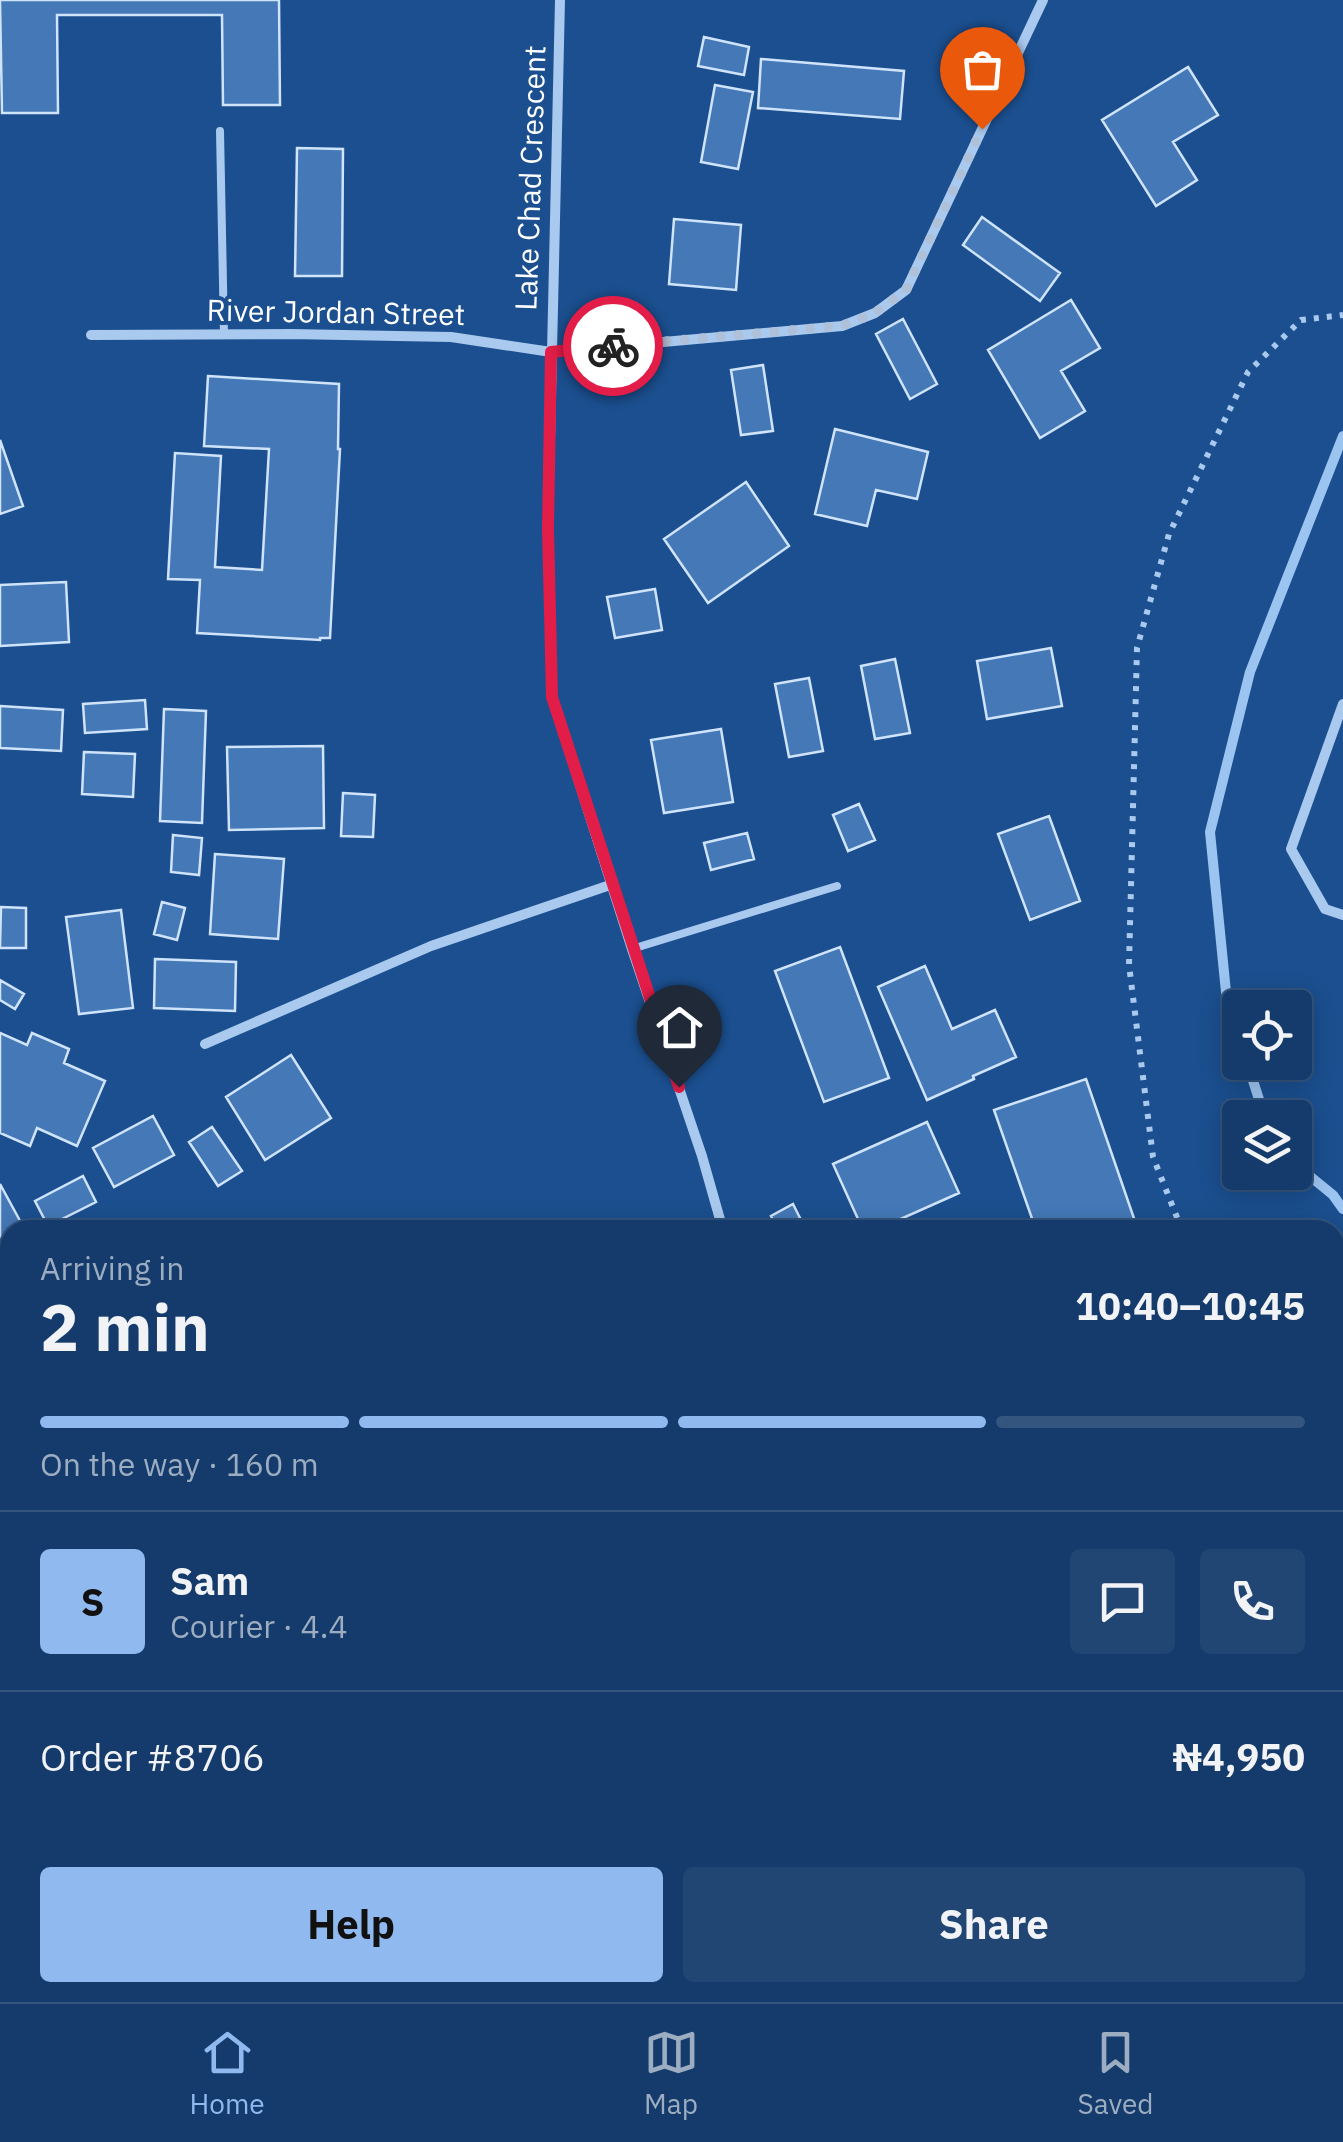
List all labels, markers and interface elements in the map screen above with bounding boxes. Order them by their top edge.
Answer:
pin [940,27,1025,130]
icon: bag [955,42,1010,97]
street label: Lake Chad Crescent [505,45,554,311]
street label: River Jordan Street [206,290,466,333]
courier [563,296,663,396]
icon: bike [586,319,641,374]
pin [637,985,722,1088]
map controls [1222,990,1312,1190]
button: locate [1222,990,1312,1080]
icon: home [652,1000,707,1055]
button: layers [1222,1100,1312,1190]
text: Arriving in [40,1247,185,1289]
text: 10:40–10:45 [1075,1281,1305,1330]
text: 2 min [40,1284,210,1369]
text: On the way · 160 m [40,1443,319,1485]
button: chat [1070,1549,1175,1654]
button: phone [1200,1549,1305,1654]
text: Sam [170,1556,249,1605]
text: S [81,1577,104,1626]
text: Courier · 4.4 [170,1605,348,1647]
text: Order #8706 [40,1732,265,1781]
text: ₦4,950 [1173,1732,1305,1781]
button: Help [40,1867,663,1982]
button: Share [683,1867,1305,1982]
tab: Home [189,2025,265,2122]
tab: Map [644,2025,699,2122]
tab: Saved [1077,2025,1154,2122]

